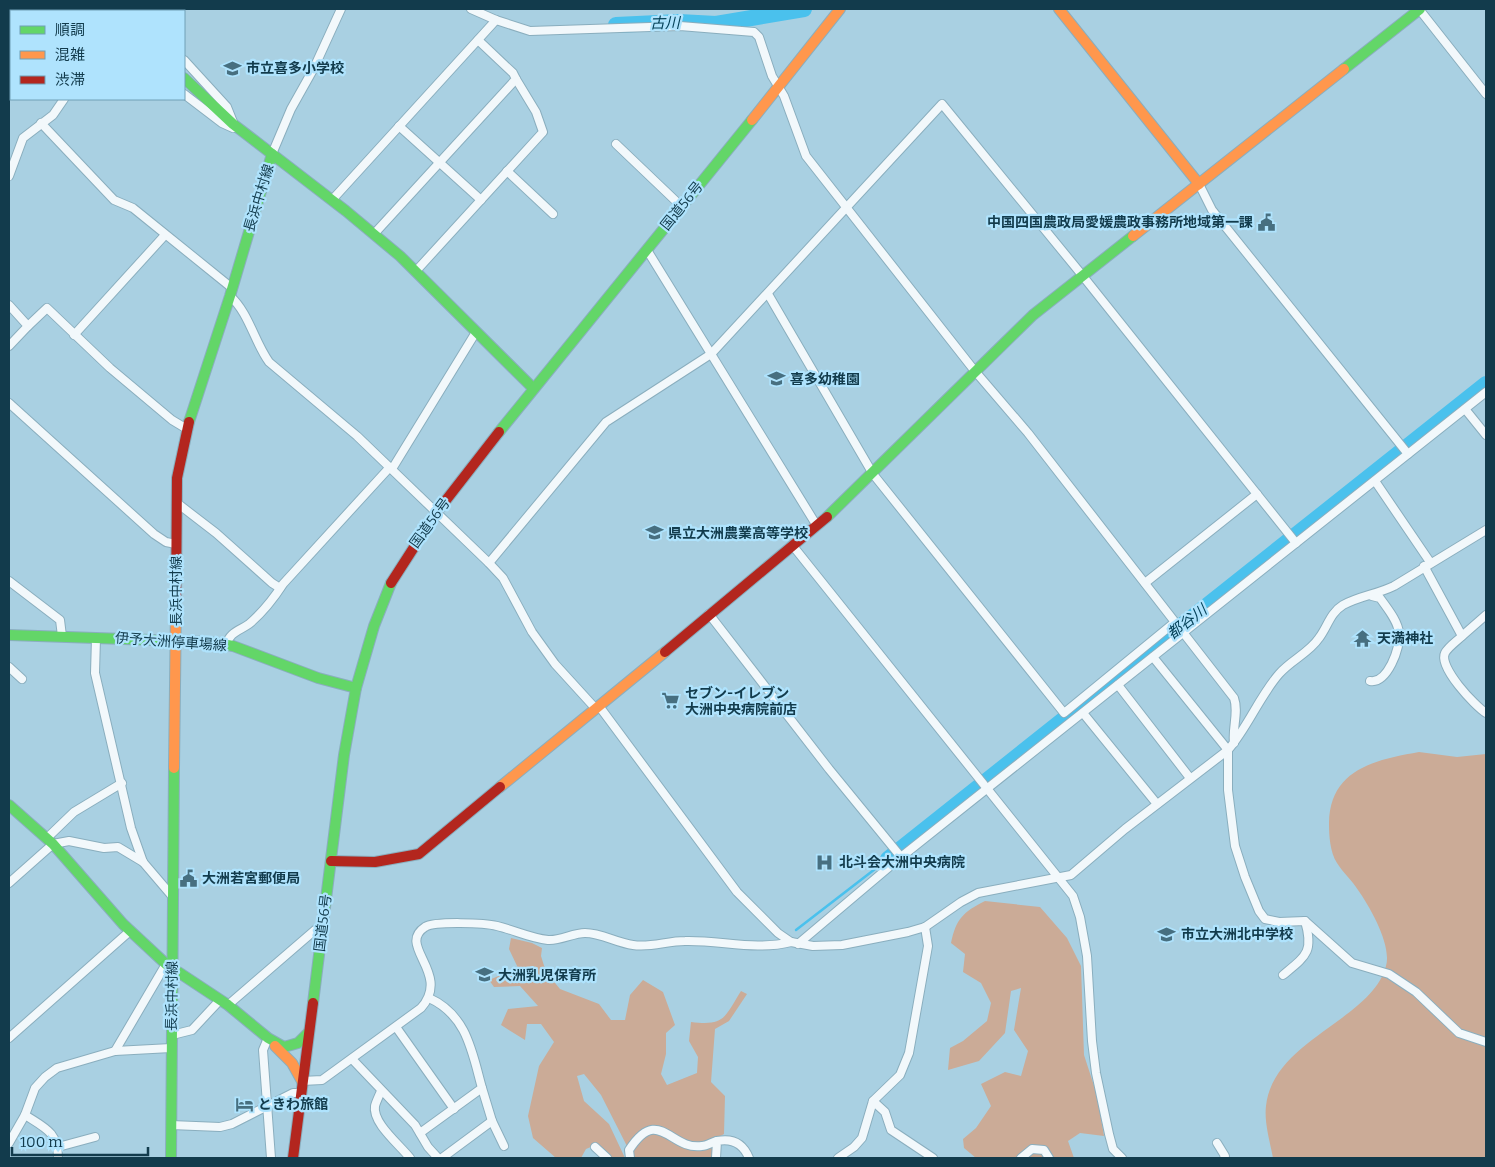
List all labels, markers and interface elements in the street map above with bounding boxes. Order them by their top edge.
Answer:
legend [10,10,185,100]
water label: 古川 [650,14,682,32]
text: 順調 [55,21,85,39]
text: 混雑 [55,46,85,64]
school or university icon: 市立喜多小学校 [222,58,242,78]
place label: 市立喜多小学校 [246,60,344,77]
text: 渋滞 [55,71,85,89]
street label: 長浜中村線 [241,162,277,234]
street label: 国道56号 [657,178,707,234]
public building icon: 中国四国農政局愛媛農政事務所地域第一課 [1257,212,1277,232]
place label: 中国四国農政局愛媛農政事務所地域第一課 [987,214,1253,231]
school or university icon: 喜多幼稚園 [766,369,786,389]
place label: 喜多幼稚園 [790,371,860,388]
street label: 国道56号 [406,495,454,551]
school or university icon: 県立大洲農業高等学校 [644,523,664,543]
place label: 県立大洲農業高等学校 [668,525,808,542]
street label: 長浜中村線 [168,556,185,626]
water label: 都谷川 [1164,600,1212,643]
temple icon: 天満神社 [1353,628,1373,648]
street label: 伊予大洲停車場線 [115,630,227,654]
place label: 天満神社 [1377,630,1433,647]
place label: セブン-イレブン 大洲中央病院前店 [685,685,797,718]
supermarket icon: セブン-イレブン 大洲中央病院前店 [661,691,681,711]
hospital icon: 北斗会大洲中央病院 [815,852,835,872]
place label: 北斗会大洲中央病院 [839,854,965,871]
public building icon: 大洲若宮郵便局 [178,868,198,888]
place label: 大洲若宮郵便局 [202,870,300,887]
street label: 国道56号 [311,893,335,953]
school or university icon: 市立大洲北中学校 [1157,924,1177,944]
place label: 市立大洲北中学校 [1181,926,1293,943]
street label: 長浜中村線 [163,961,181,1031]
school or university icon: 大洲乳児保育所 [474,965,494,985]
place label: 大洲乳児保育所 [498,967,596,984]
hotel icon: ときわ旅館 [234,1094,254,1114]
place label: ときわ旅館 [258,1096,328,1113]
scale bar [12,1124,149,1156]
text: 100 m [20,1133,63,1151]

